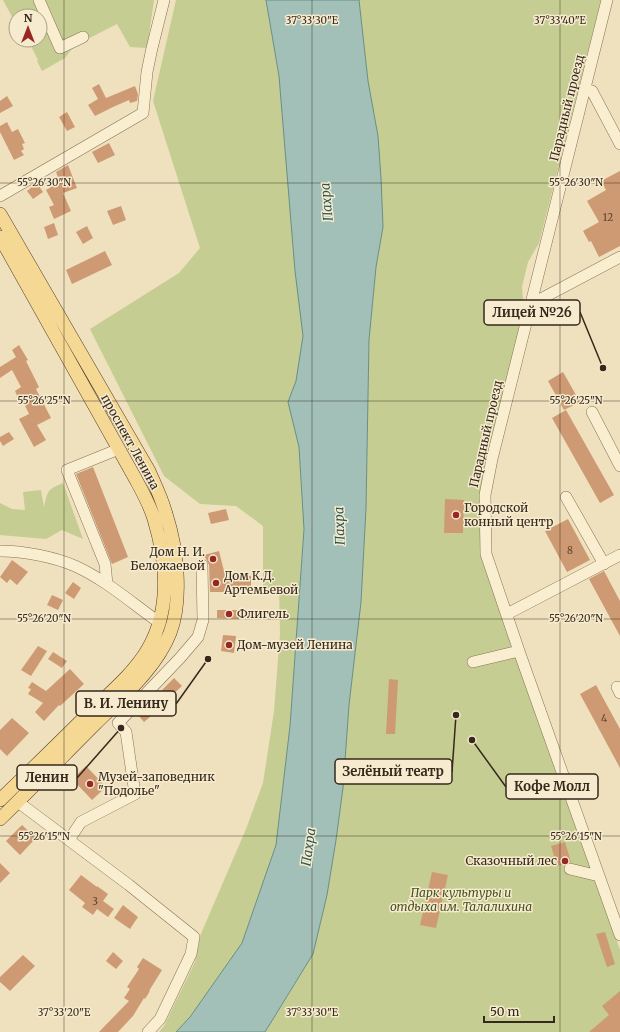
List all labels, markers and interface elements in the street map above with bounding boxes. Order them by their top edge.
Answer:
north arrow [8,8,48,48]
text: N [24,11,33,25]
text: 37°33'30"E [286,14,339,27]
text: 37°33'40"E [534,14,587,27]
street label: Парадный проезд [546,53,587,163]
text: 55°26'30"N [17,176,71,189]
text: 55°26'30"N [549,176,603,189]
water label: Пахра [316,182,337,222]
house number: 12 [603,211,613,224]
callout: Лицей №26 [484,300,580,325]
text: Лицей №26 [492,304,572,321]
street label: Парадный проезд [466,379,505,489]
street label: проспект Ленина [98,391,163,493]
text: 55°26'25"N [17,394,71,407]
text: 55°26'25"N [549,394,603,407]
place label: Городской конный центр [464,500,553,529]
water label: Пахра [330,507,349,545]
marker: Городской конный центр [451,510,461,520]
place label: Дом Н. И. Беложаевой [130,544,205,573]
house number: 8 [567,544,573,557]
marker: Дом Н. И. Беложаевой [208,554,218,564]
place label: Дом К.Д. Артемьевой [223,568,298,597]
marker: Дом К.Д. Артемьевой [211,578,221,588]
place label: Флигель [237,606,289,621]
marker: Флигель [224,609,234,619]
text: 55°26'20"N [17,612,71,625]
text: 55°26'20"N [549,612,603,625]
place label: Дом-музей Ленина [237,637,353,652]
marker: Дом-музей Ленина [224,640,234,650]
callout: В. И. Ленину [76,691,176,716]
text: В. И. Ленину [84,695,168,712]
house number: 4 [601,712,607,725]
callout: Зелёный театр [335,759,452,784]
text: Зелёный театр [342,763,444,780]
callout: Ленин [17,765,77,790]
text: Ленин [25,769,69,786]
place label: Музей-заповедник "Подолье" [98,769,215,798]
callout: Кофе Молл [506,774,598,799]
text: Кофе Молл [514,778,590,795]
marker: Музей-заповедник "Подолье" [85,779,95,789]
water label: Пахра [297,827,320,867]
text: 55°26'15"N [18,830,70,843]
text: 55°26'15"N [550,830,602,843]
place label: Сказочный лес [465,853,557,868]
marker: Сказочный лес [560,856,570,866]
park label: Парк культуры и отдыха им. Талалихина [390,885,532,914]
house number: 3 [92,895,98,908]
scale bar [484,998,554,1024]
text: 50 m [490,1004,519,1019]
text: 37°33'20"E [38,1006,91,1019]
text: 37°33'30"E [286,1006,339,1019]

